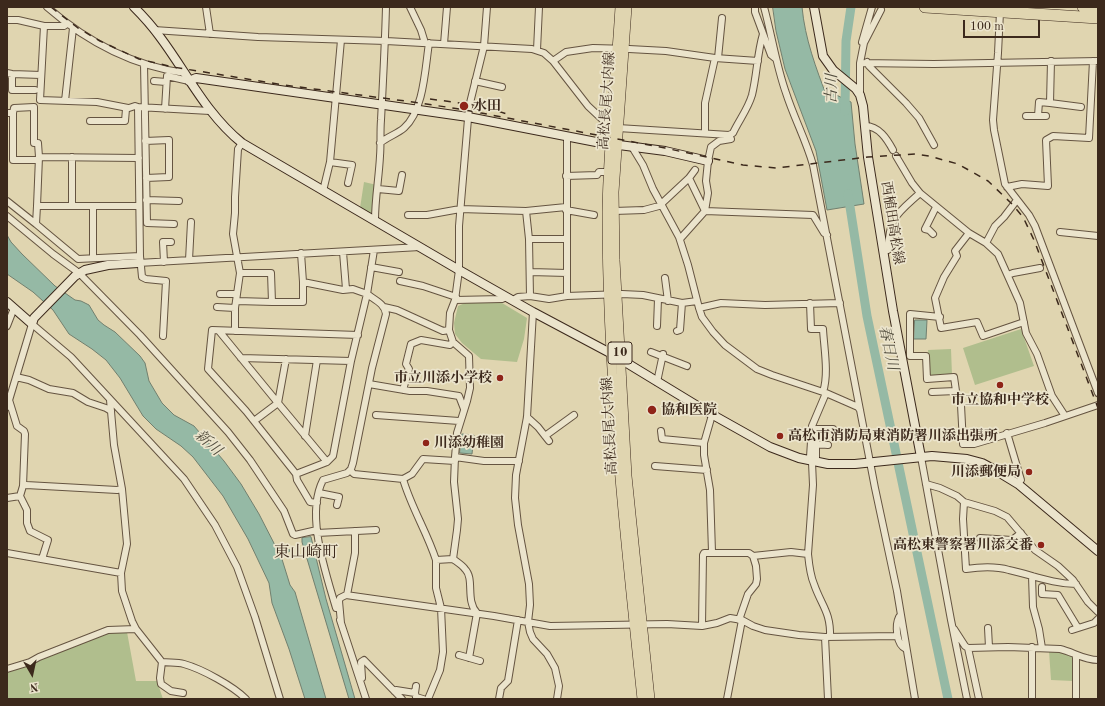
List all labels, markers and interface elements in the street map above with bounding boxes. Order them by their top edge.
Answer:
scale bar [965,12,1042,38]
text: 100 m [970,21,1004,33]
street label: 高松長尾大内線 [595,52,619,150]
water label: 古川 [823,74,841,104]
place label: 水田 [473,98,501,114]
marker: 水田 [458,100,470,112]
street label: 西植田高松線 [877,180,907,266]
water label: 春日川 [875,324,901,372]
road number: 10 [608,342,632,364]
place label: 市立川添小学校 [394,370,492,386]
marker: 市立川添小学校 [495,373,505,383]
street label: 高松長尾大内線 [599,377,621,475]
marker: 市立協和中学校 [995,380,1005,390]
place label: 市立協和中学校 [951,392,1049,408]
place label: 協和医院 [661,402,717,418]
marker: 協和医院 [646,404,658,416]
water label: 新川 [191,426,225,460]
place label: 高松市消防局東消防署川添出張所 [788,428,998,444]
marker: 高松市消防局東消防署川添出張所 [775,431,785,441]
place label: 川添幼稚園 [434,435,504,451]
marker: 川添幼稚園 [421,438,431,448]
place label: 川添郵便局 [951,464,1021,480]
marker: 川添郵便局 [1024,467,1034,477]
place label: 高松東警察署川添交番 [893,537,1033,553]
marker: 高松東警察署川添交番 [1036,540,1046,550]
district label: 東山崎町 [274,543,338,563]
north arrow [12,654,52,694]
text: N [29,680,39,692]

